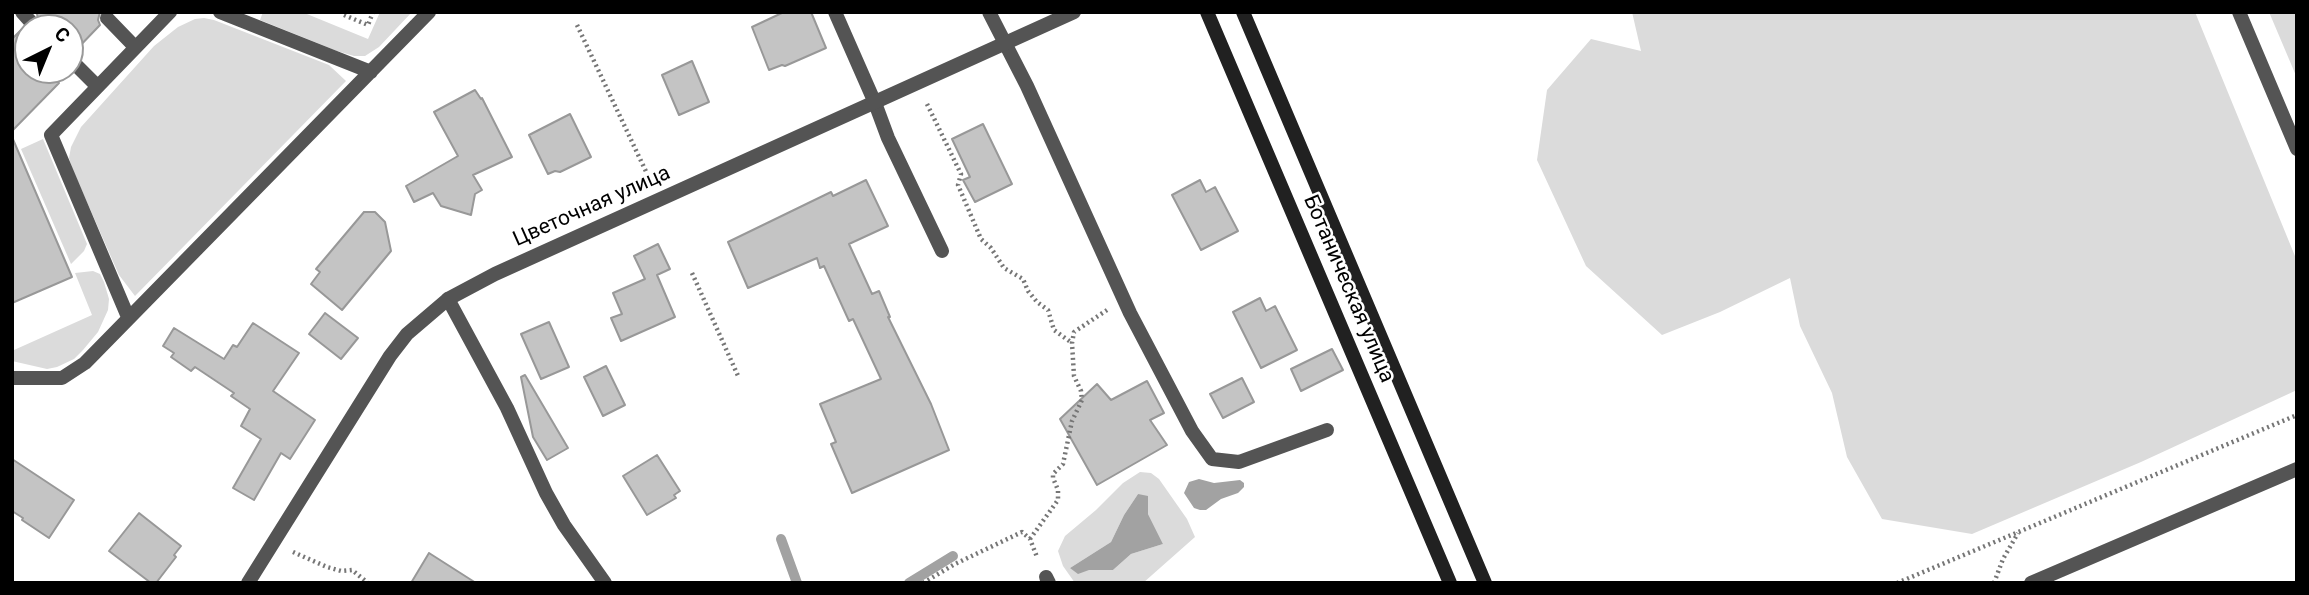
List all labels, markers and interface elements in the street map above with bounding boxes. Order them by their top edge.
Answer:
north arrow [14,14,84,84]
text: С [50,22,75,47]
street label: Цветочная улица [510,161,674,253]
street label: Ботаническая улица [1297,191,1399,387]

